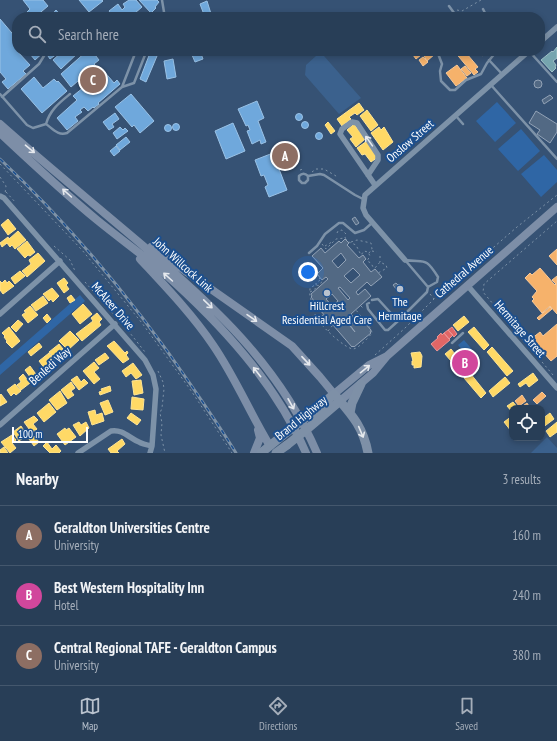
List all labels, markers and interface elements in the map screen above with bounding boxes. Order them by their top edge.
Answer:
search box [12,12,545,56]
icon: search [26,23,48,45]
text: Search here [58,25,119,44]
pin: C [80,65,106,95]
street label: Onslow Street [383,115,437,165]
one-way arrow [365,136,373,147]
pin: A [272,141,298,171]
one-way arrow [24,145,35,154]
one-way arrow [62,189,72,198]
street label: John Willcock Link [150,233,217,296]
street label: Cathedral Avenue [431,242,496,301]
your location [298,262,318,282]
one-way arrow [163,273,173,282]
street label: McAleer Drive [89,279,138,332]
marker: The Hermitage [395,284,405,294]
marker: Hillcrest Residential Aged Care [322,288,332,298]
place label: The Hermitage [378,294,422,323]
street label: Hermitage Street [492,297,550,361]
place label: Hillcrest Residential Aged Care [282,298,372,327]
one-way arrow [203,300,214,309]
one-way arrow [246,314,257,322]
street label: Benledi Way [26,343,74,388]
pin: B [452,348,478,378]
one-way arrow [301,356,311,366]
one-way arrow [359,365,370,374]
one-way arrow [253,366,261,377]
street label: Brand Highway [272,392,330,443]
one-way arrow [288,398,295,410]
map controls [509,405,545,441]
button: locate [509,405,545,441]
scale bar [12,425,88,444]
one-way arrow [358,425,366,437]
text: 100 m [18,427,42,441]
text: Nearby [16,468,59,490]
text: 3 results [502,471,541,488]
text: Geraldton Universities Centre [54,518,210,537]
text: A [26,527,32,544]
text: 160 m [512,527,541,544]
text: University [54,537,99,554]
text: Best Western Hospitality Inn [54,578,204,597]
text: B [26,587,32,604]
text: 240 m [512,587,541,604]
text: Hotel [54,597,78,614]
text: Central Regional TAFE - Geraldton Campus [54,638,277,657]
text: C [26,647,32,664]
text: 380 m [512,647,541,664]
text: University [54,657,99,674]
tab: Map [79,695,101,733]
tab: Directions [259,695,297,733]
tab: Saved [455,695,478,733]

